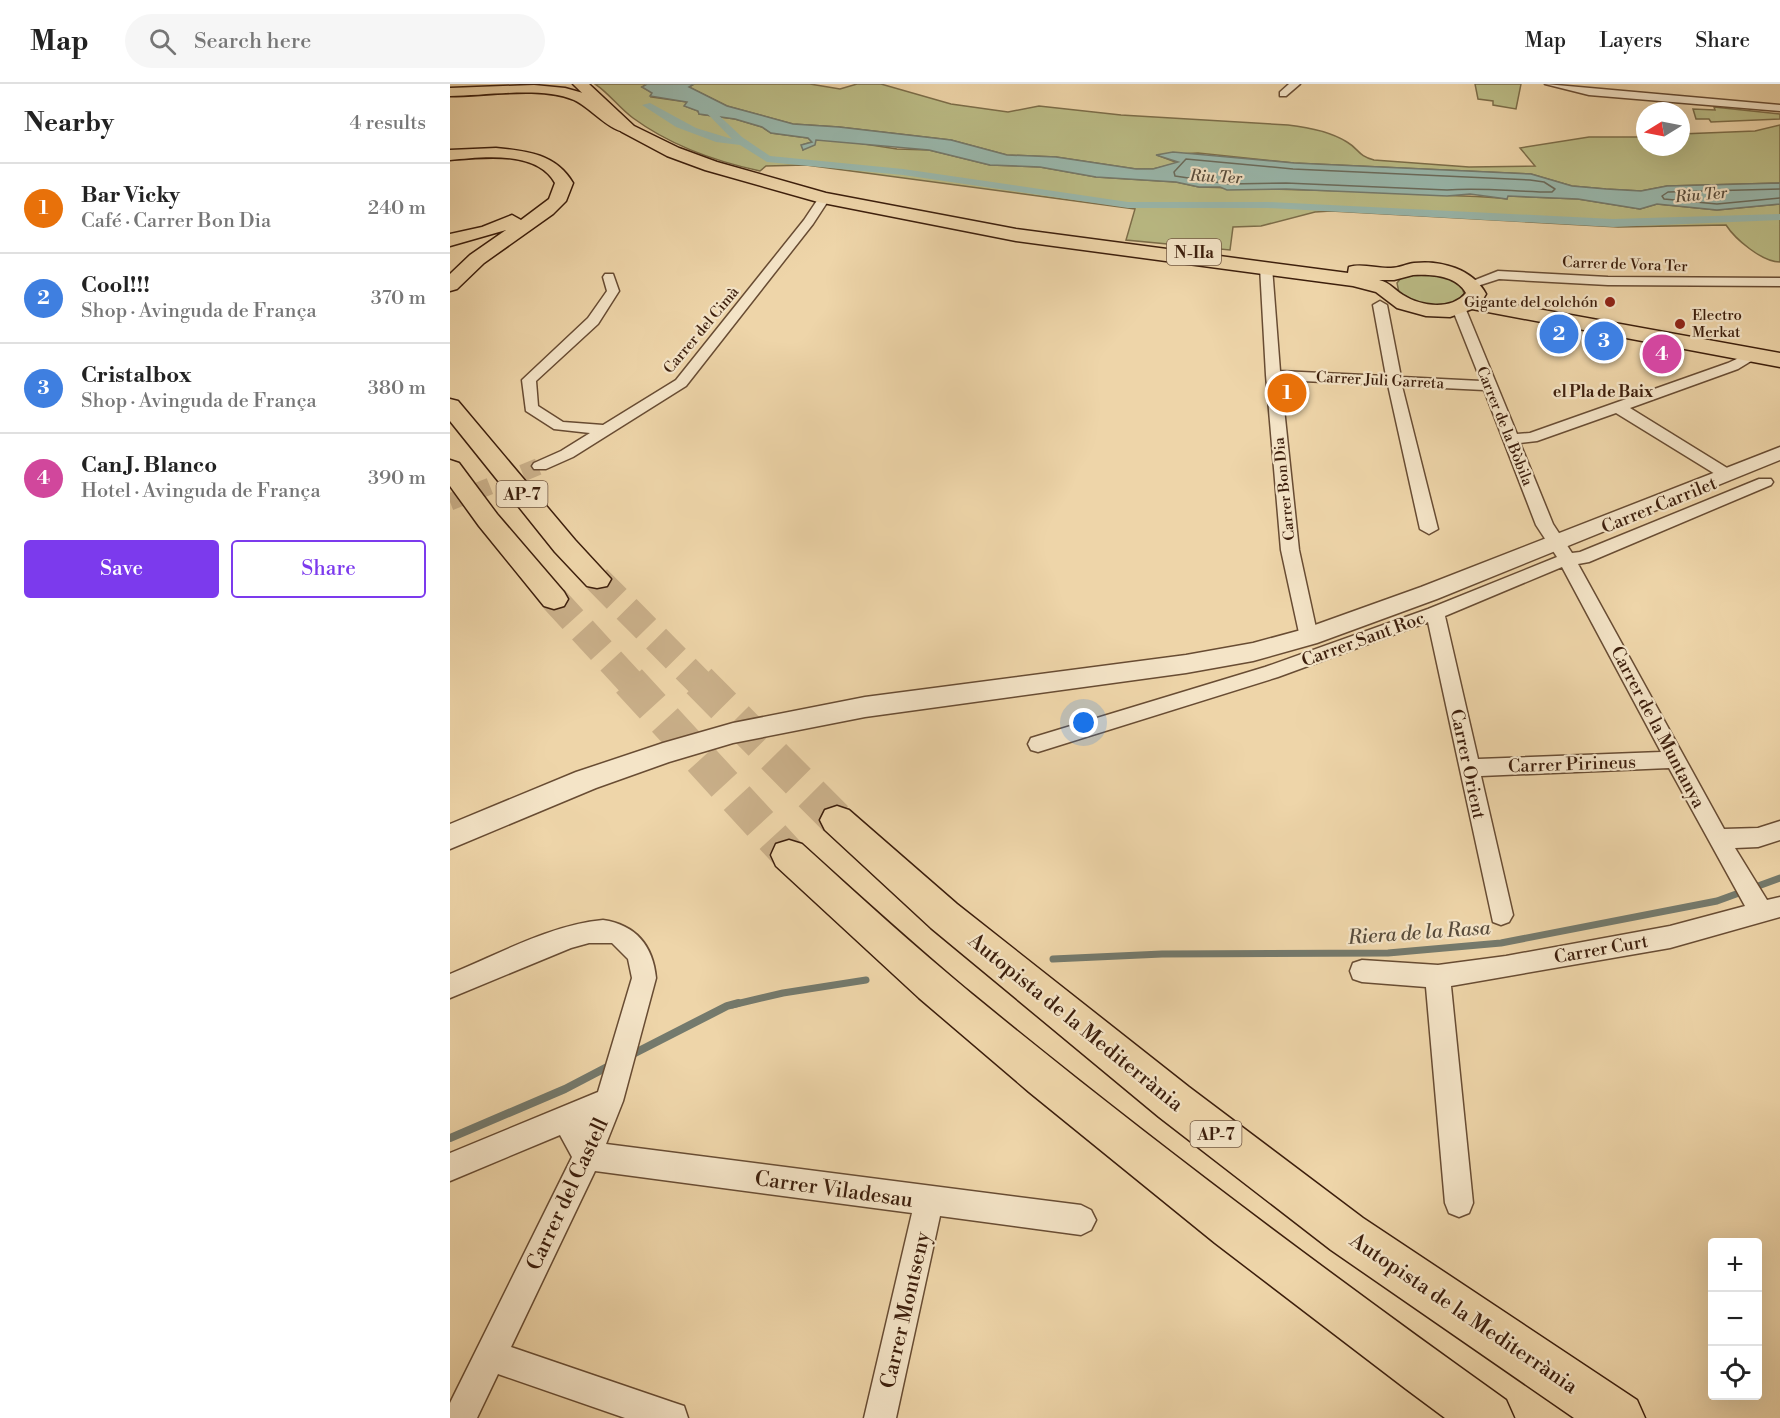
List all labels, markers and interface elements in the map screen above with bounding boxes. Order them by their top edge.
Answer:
search box [125,14,545,68]
text: Map [30,24,89,59]
icon: search [146,25,179,58]
text: Search here [194,28,311,55]
text: Map [1525,28,1566,54]
text: Layers [1599,28,1662,54]
text: Share [1695,28,1750,54]
north arrow [1636,102,1690,156]
text: Nearby [24,107,114,139]
text: 4 results [349,111,426,136]
water label: Riu Ter [1188,166,1244,188]
text: Bar Vicky [81,182,180,209]
water label: Riu Ter [1673,183,1729,207]
text: 1 [39,196,48,221]
text: 240 m [368,196,426,221]
text: Café · Carrer Bon Dia [81,209,271,234]
road number: N-IIa [1167,239,1221,265]
street label: Carrer de Vora Ter [1562,253,1689,276]
text: Cool!!! [81,272,150,299]
street label: Carrer del Cimà [659,283,744,378]
text: 2 [37,286,50,311]
text: 370 m [371,286,426,311]
place label: Gigante del colchón [1464,293,1598,312]
marker: Gigante del colchón [1603,295,1617,309]
text: Shop · Avinguda de França [81,299,317,324]
place label: Electro Merkat [1692,306,1742,342]
pin: 2 [1540,312,1578,356]
marker: Electro Merkat [1673,317,1687,331]
pin: 3 [1584,318,1624,364]
pin: 4 [1642,332,1682,376]
text: Cristalbox [81,362,191,389]
street label: Carrer de la Bòbila [1472,364,1537,489]
street label: Carrer Juli Garreta [1315,368,1445,393]
pin: 1 [1268,370,1306,416]
text: 3 [37,376,50,401]
text: 380 m [368,376,426,401]
district label: el Pla de Baix [1553,382,1654,402]
text: Shop · Avinguda de França [81,389,317,414]
street label: Carrer Bon Dia [1270,436,1299,541]
text: Can J. Blanco [81,452,217,479]
text: 4 [37,466,50,491]
text: 390 m [368,466,426,491]
street label: Carrer Carrilet [1598,472,1721,539]
text: Hotel · Avinguda de França [81,479,321,504]
road number: AP-7 [496,481,548,507]
button: Save [24,540,219,598]
button: Share [231,540,426,598]
street label: Carrer Sant Roc [1298,607,1428,672]
street label: Carrer de la Muntanya [1605,642,1710,813]
street label: Carrer Orient [1445,707,1491,822]
your location [1069,708,1098,737]
street label: Carrer Pirineus [1508,751,1637,778]
water label: Riera de la Rasa [1346,916,1492,951]
street label: Autopista de la Mediterrània [962,927,1188,1118]
street label: Carrer Curt [1552,930,1651,969]
street label: Carrer del Castell [521,1114,615,1275]
road number: AP-7 [1190,1121,1242,1147]
street label: Carrer Viladesau [753,1166,915,1214]
street label: Autopista de la Mediterrània [1344,1227,1583,1400]
street label: Carrer Montseny [875,1229,937,1391]
map controls [1708,1238,1762,1400]
button: + [1708,1238,1762,1292]
button: − [1708,1292,1762,1346]
button: locate [1708,1346,1762,1400]

